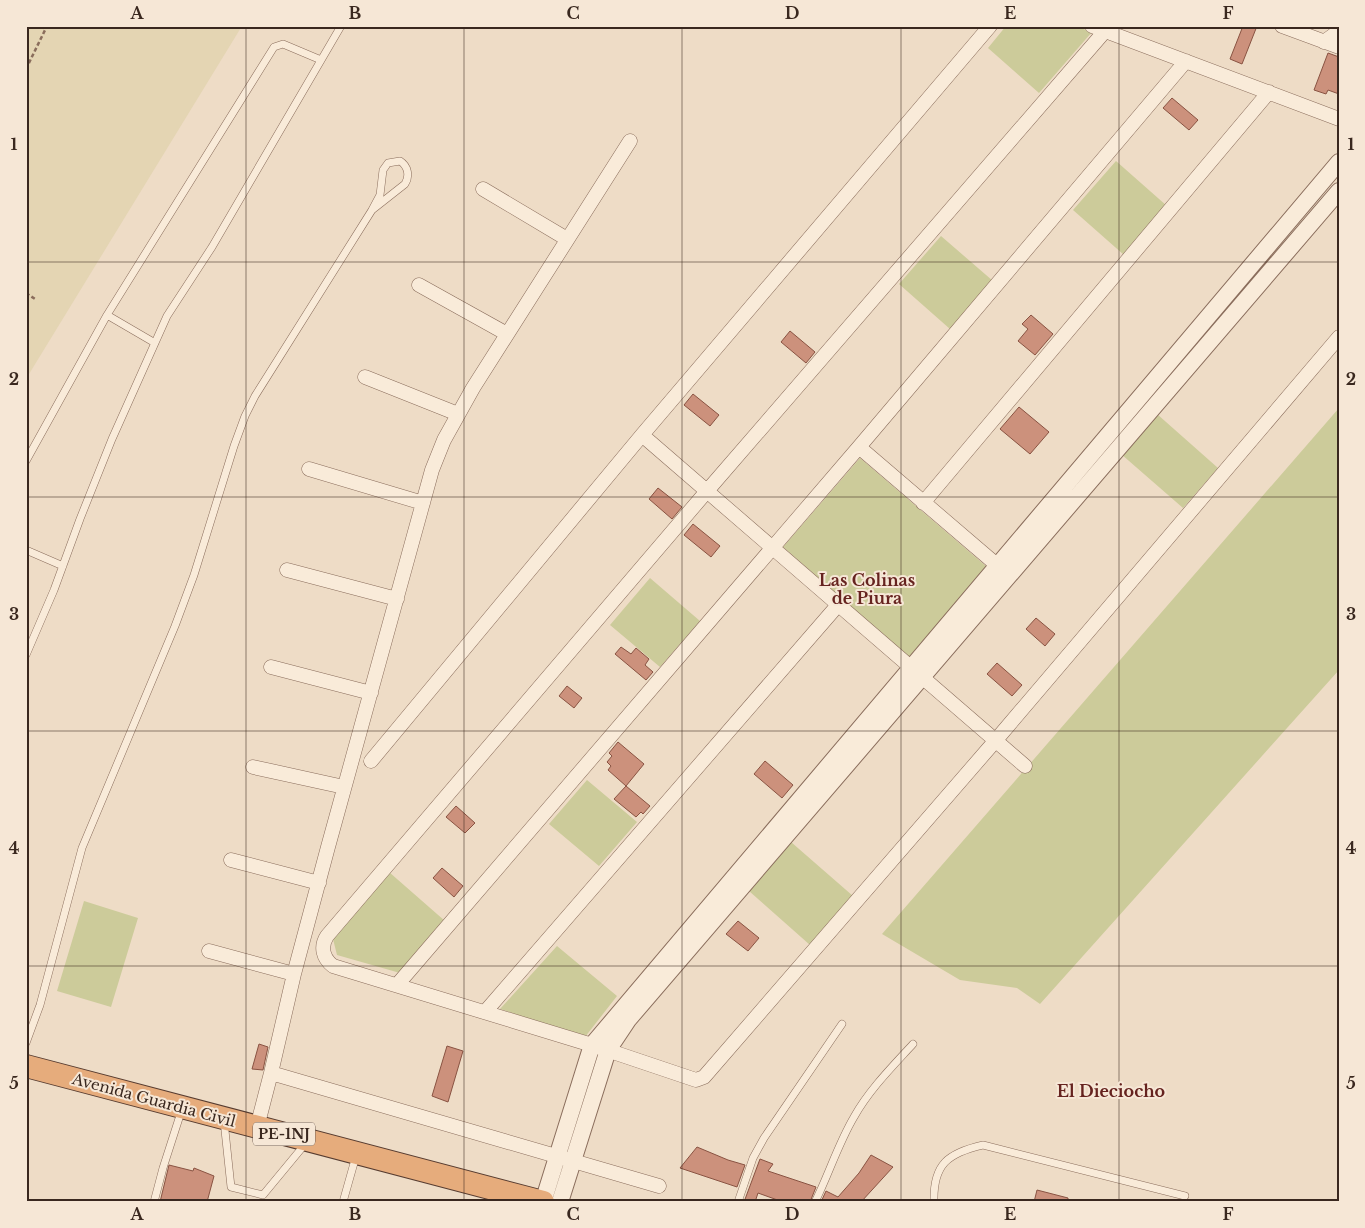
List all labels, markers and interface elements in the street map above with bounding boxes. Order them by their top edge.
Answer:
text: A [130,3,145,23]
text: B [349,3,362,23]
text: C [566,3,580,23]
text: D [785,3,799,23]
text: E [1004,3,1016,23]
text: F [1222,3,1234,23]
text: 1 [11,134,18,154]
text: 1 [1348,134,1355,154]
text: 2 [9,369,19,389]
text: 2 [1346,369,1356,389]
district label: Las Colinas de Piura [819,570,915,608]
text: 3 [9,604,19,624]
text: 3 [1346,604,1356,624]
text: 4 [9,838,19,858]
text: 4 [1346,838,1356,858]
street label: Avenida Guardia Civil [69,1069,238,1131]
text: 5 [9,1073,19,1093]
text: 5 [1346,1073,1356,1093]
district label: El Dieciocho [1057,1081,1165,1101]
road number: PE-1NJ [253,1122,315,1146]
text: A [130,1204,145,1224]
text: B [349,1204,362,1224]
text: C [566,1204,580,1224]
text: D [785,1204,799,1224]
text: E [1004,1204,1016,1224]
text: F [1222,1204,1234,1224]

